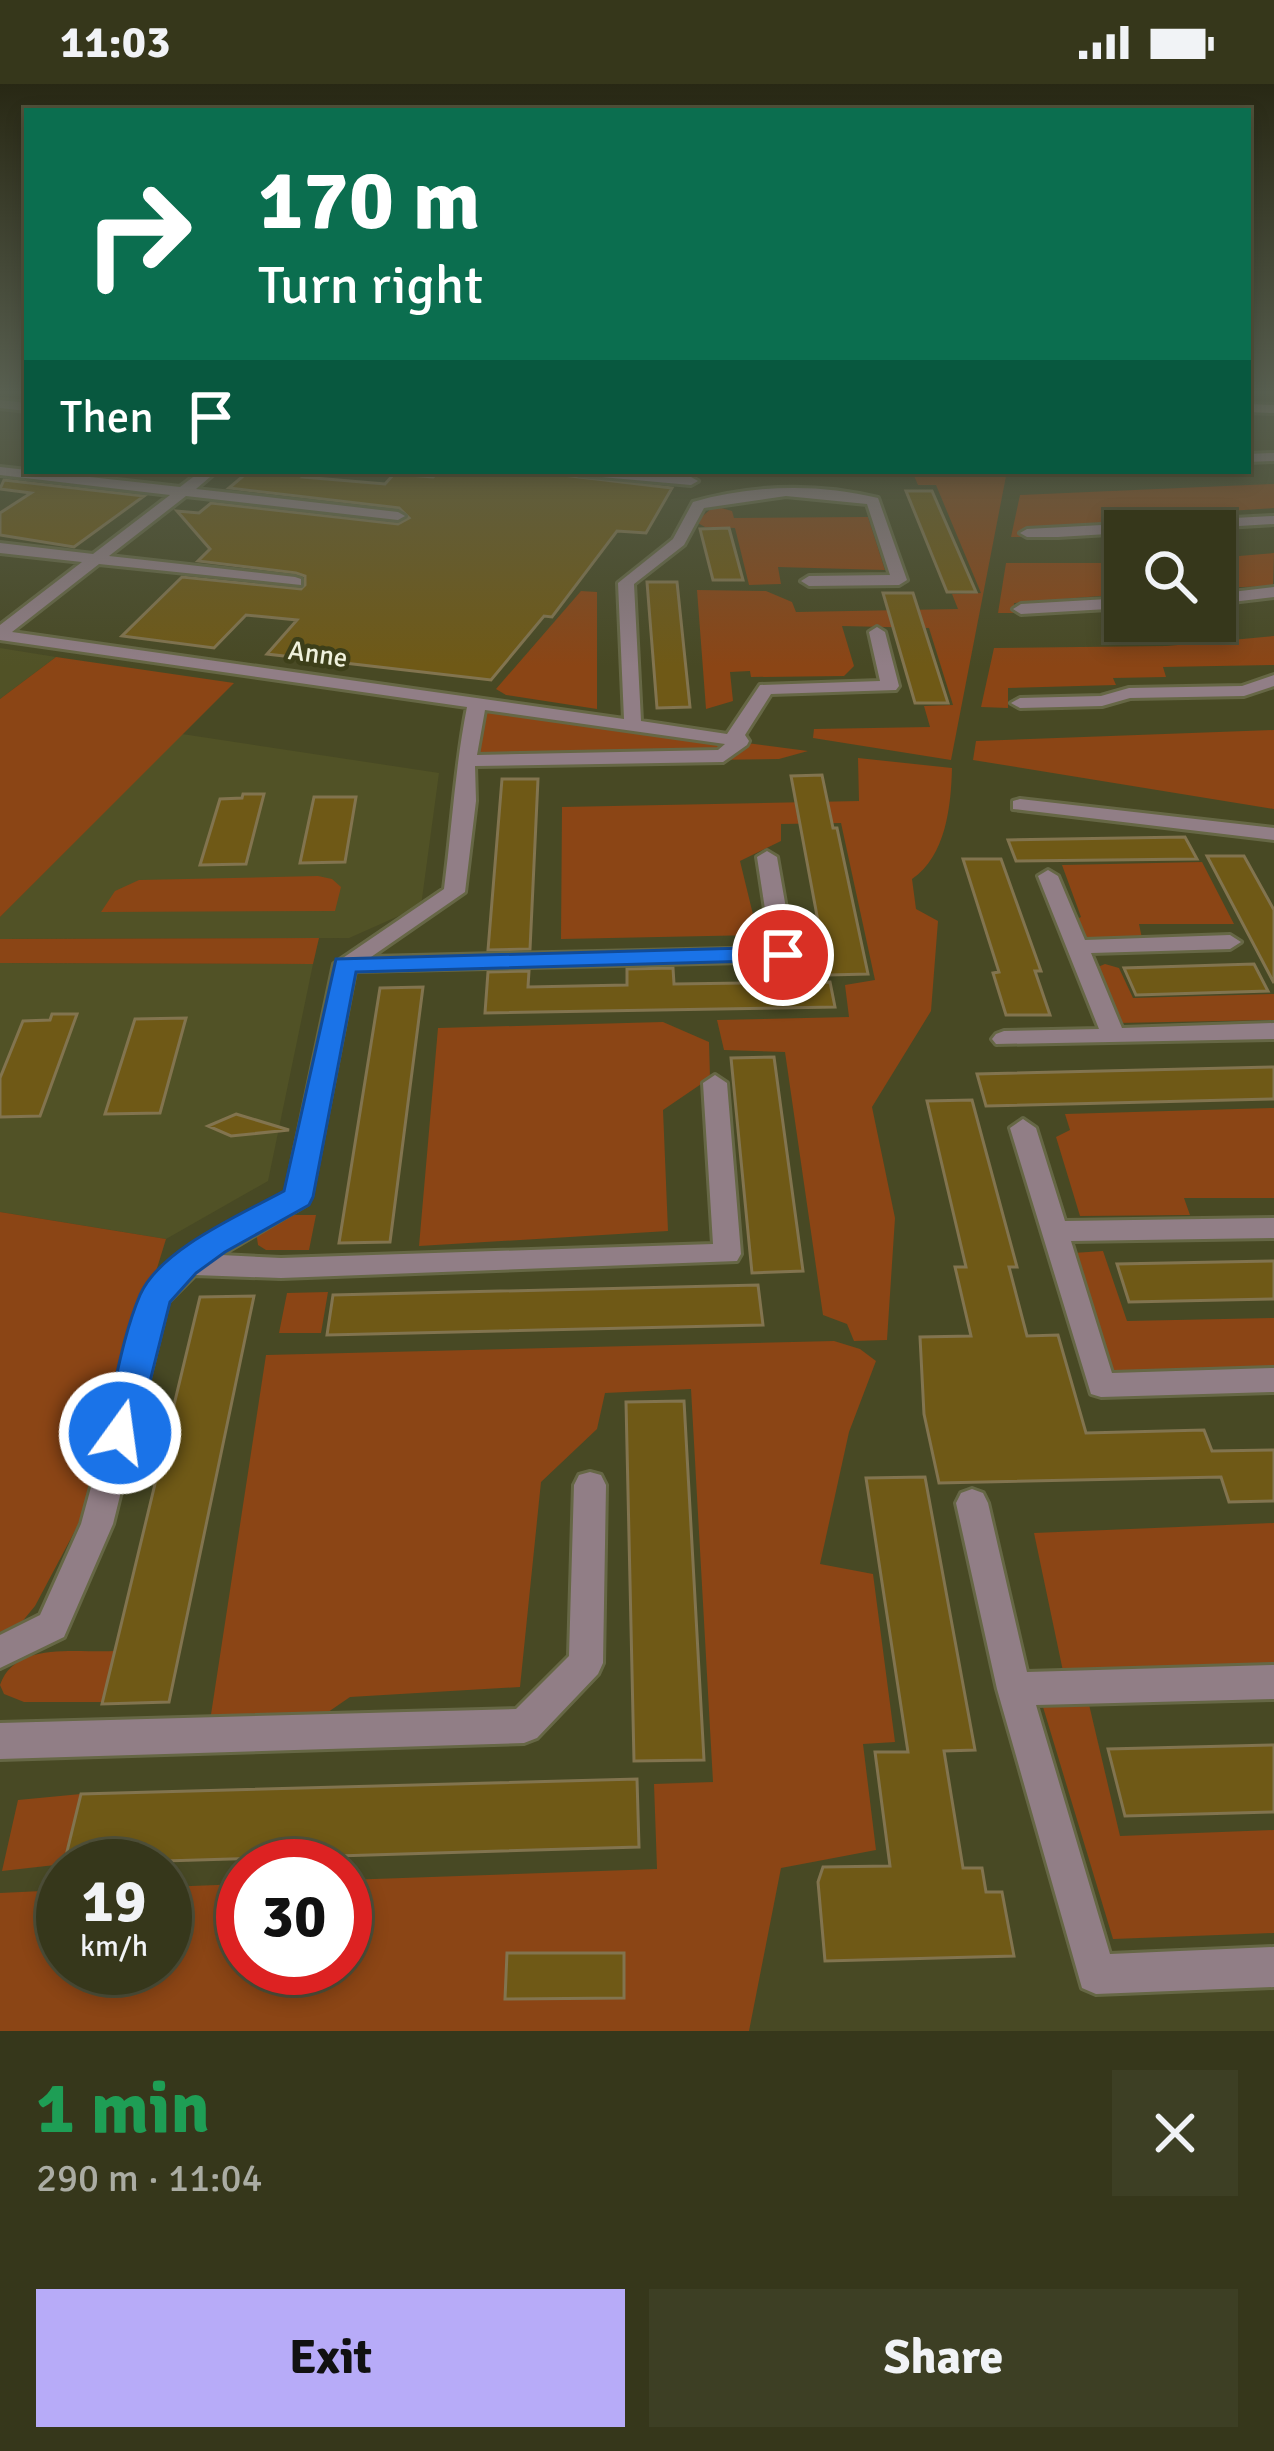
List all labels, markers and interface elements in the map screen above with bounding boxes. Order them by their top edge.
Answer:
text: 11:03 [60,15,170,70]
text: 170 m [258,149,480,253]
icon: right [60,156,216,312]
text: Turn right [258,252,483,319]
icon: arrive [178,384,244,450]
text: Then [60,390,154,445]
map controls [1104,510,1236,642]
button: search [1104,510,1236,642]
street label: Anne [286,634,350,675]
pin [732,904,834,1006]
icon: arrive [750,922,816,988]
position arrow [57,1370,183,1496]
speed limit sign: 30 [216,1839,372,1995]
text: 19 [82,1865,146,1939]
text: km/h [80,1928,148,1965]
text: 1 min [36,2064,210,2153]
button: close [1112,2070,1238,2196]
text: 290 m · 11:04 [36,2154,263,2202]
button: Exit [36,2289,625,2427]
button: Share [649,2289,1238,2427]

